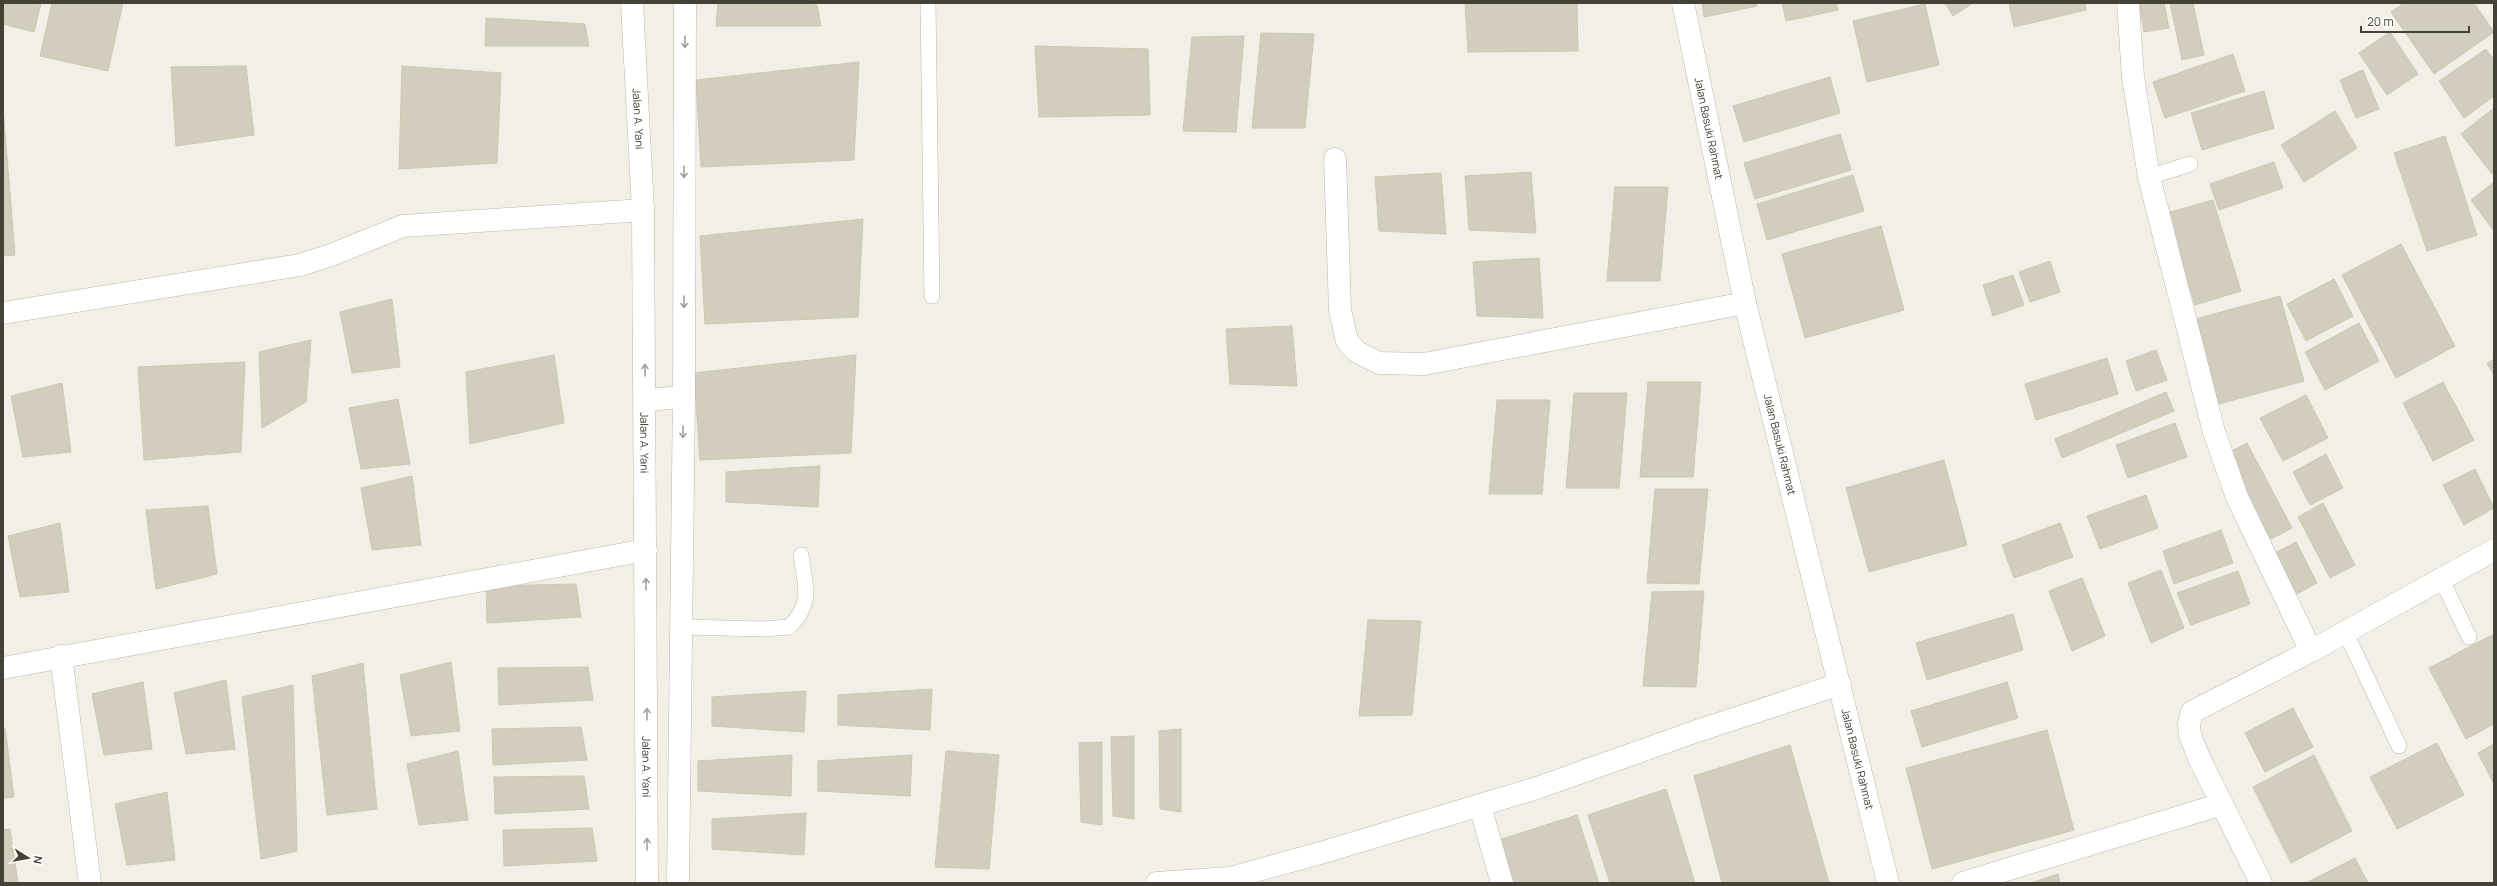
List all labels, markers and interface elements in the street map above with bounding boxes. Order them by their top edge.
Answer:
scale bar [2361,8,2469,34]
text: 20 m [2367,13,2394,30]
one-way arrow [681,35,688,48]
street label: Jalan Basuki Rahmat [1692,76,1727,181]
street label: Jalan A. Yani [630,88,648,150]
one-way arrow [680,165,688,178]
one-way arrow [680,295,688,308]
one-way arrow [641,364,649,377]
street label: Jalan Basuki Rahmat [1761,392,1800,496]
street label: Jalan A. Yani [637,412,653,473]
one-way arrow [680,425,687,438]
one-way arrow [642,578,650,591]
street label: Jalan Basuki Rahmat [1838,707,1878,811]
one-way arrow [643,708,651,721]
street label: Jalan A. Yani [639,736,654,797]
north arrow [8,838,48,878]
one-way arrow [643,838,651,851]
text: N [30,855,46,865]

